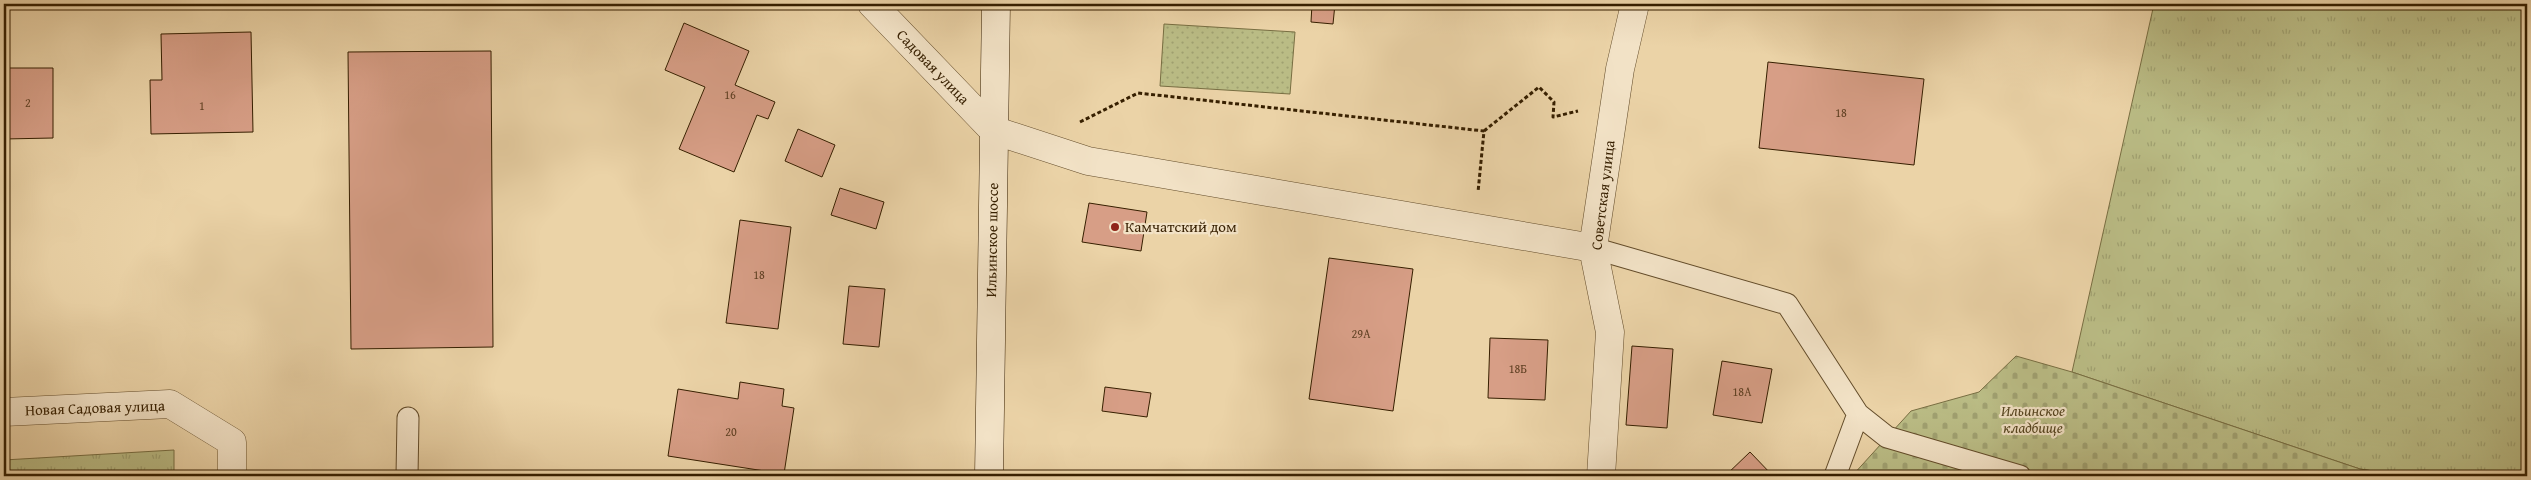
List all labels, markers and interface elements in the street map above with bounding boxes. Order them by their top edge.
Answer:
street label: Садовая улица [892,24,975,109]
house number: 16 [724,86,736,103]
house number: 2 [25,94,31,111]
house number: 1 [199,97,205,114]
house number: 18 [1835,104,1847,121]
street label: Советская улица [1585,138,1620,251]
street label: Ильинское шоссе [980,182,1003,298]
place label: Камчатский дом [1125,216,1237,237]
marker: Камчатский дом [1109,221,1121,233]
house number: 18 [753,266,765,283]
house number: 29А [1352,325,1371,342]
house number: 18Б [1509,360,1527,377]
house number: 18А [1733,383,1752,400]
street label: Новая Садовая улица [25,395,166,420]
park label: Ильинское кладбище [2001,400,2065,438]
house number: 20 [725,423,737,440]

